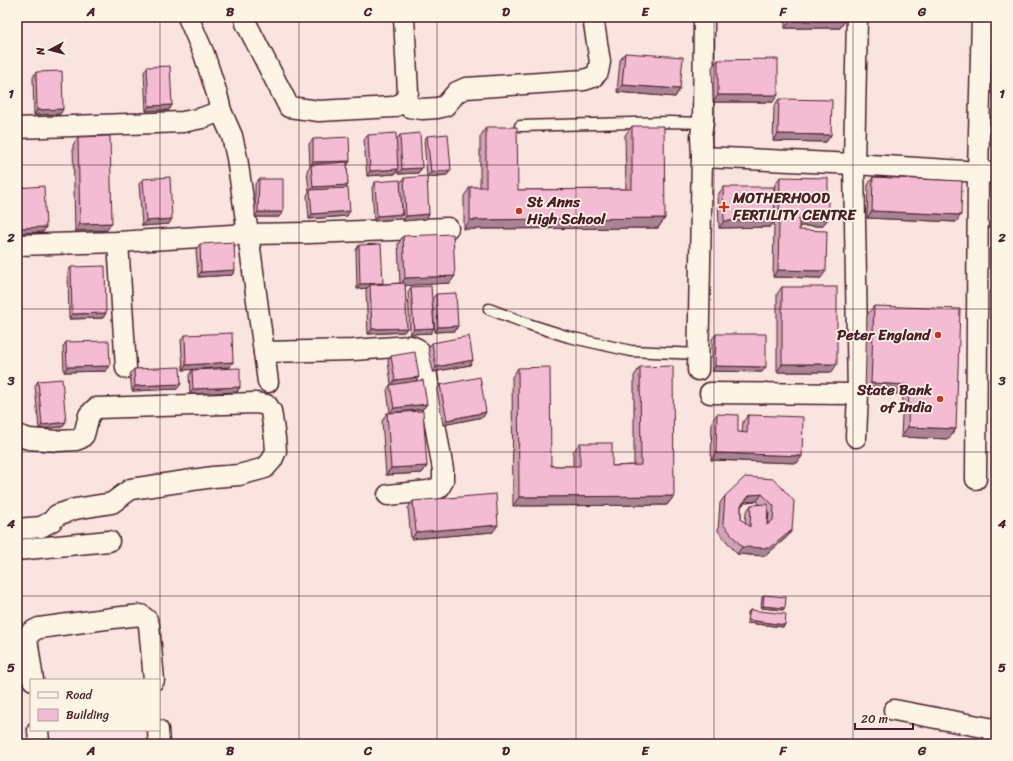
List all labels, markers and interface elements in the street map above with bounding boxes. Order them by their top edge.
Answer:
text: A [86,0,95,23]
text: B [226,0,235,23]
text: C [363,0,373,23]
text: D [502,0,510,23]
text: E [641,0,650,23]
text: F [778,0,787,23]
text: G [917,0,927,23]
north arrow [30,30,70,70]
text: N [31,46,51,57]
text: 1 [8,82,14,105]
text: 1 [999,82,1005,105]
place label: MOTHERHOOD FERTILITY CENTRE [732,185,857,228]
place label: St Anns High School [526,189,606,232]
marker: MOTHERHOOD FERTILITY CENTRE [718,201,730,213]
marker: St Anns High School [514,206,524,216]
text: 2 [6,226,15,249]
text: 2 [997,226,1006,249]
place label: Peter England [837,322,932,348]
marker: Peter England [933,330,943,340]
text: 3 [6,369,15,392]
text: 3 [997,369,1006,392]
place label: State Bank of India [856,377,933,420]
marker: State Bank of India [935,394,945,404]
text: 4 [6,512,16,535]
text: 4 [997,512,1007,535]
text: 5 [7,656,15,679]
text: 5 [998,656,1006,679]
legend [30,679,160,731]
text: Road [66,684,93,706]
text: Building [66,704,109,726]
scale bar [855,705,913,731]
text: 20 m [861,708,888,730]
text: A [86,739,95,761]
text: B [226,739,235,761]
text: C [363,739,373,761]
text: D [502,739,510,761]
text: E [641,739,650,761]
text: F [778,739,787,761]
text: G [917,739,927,761]

